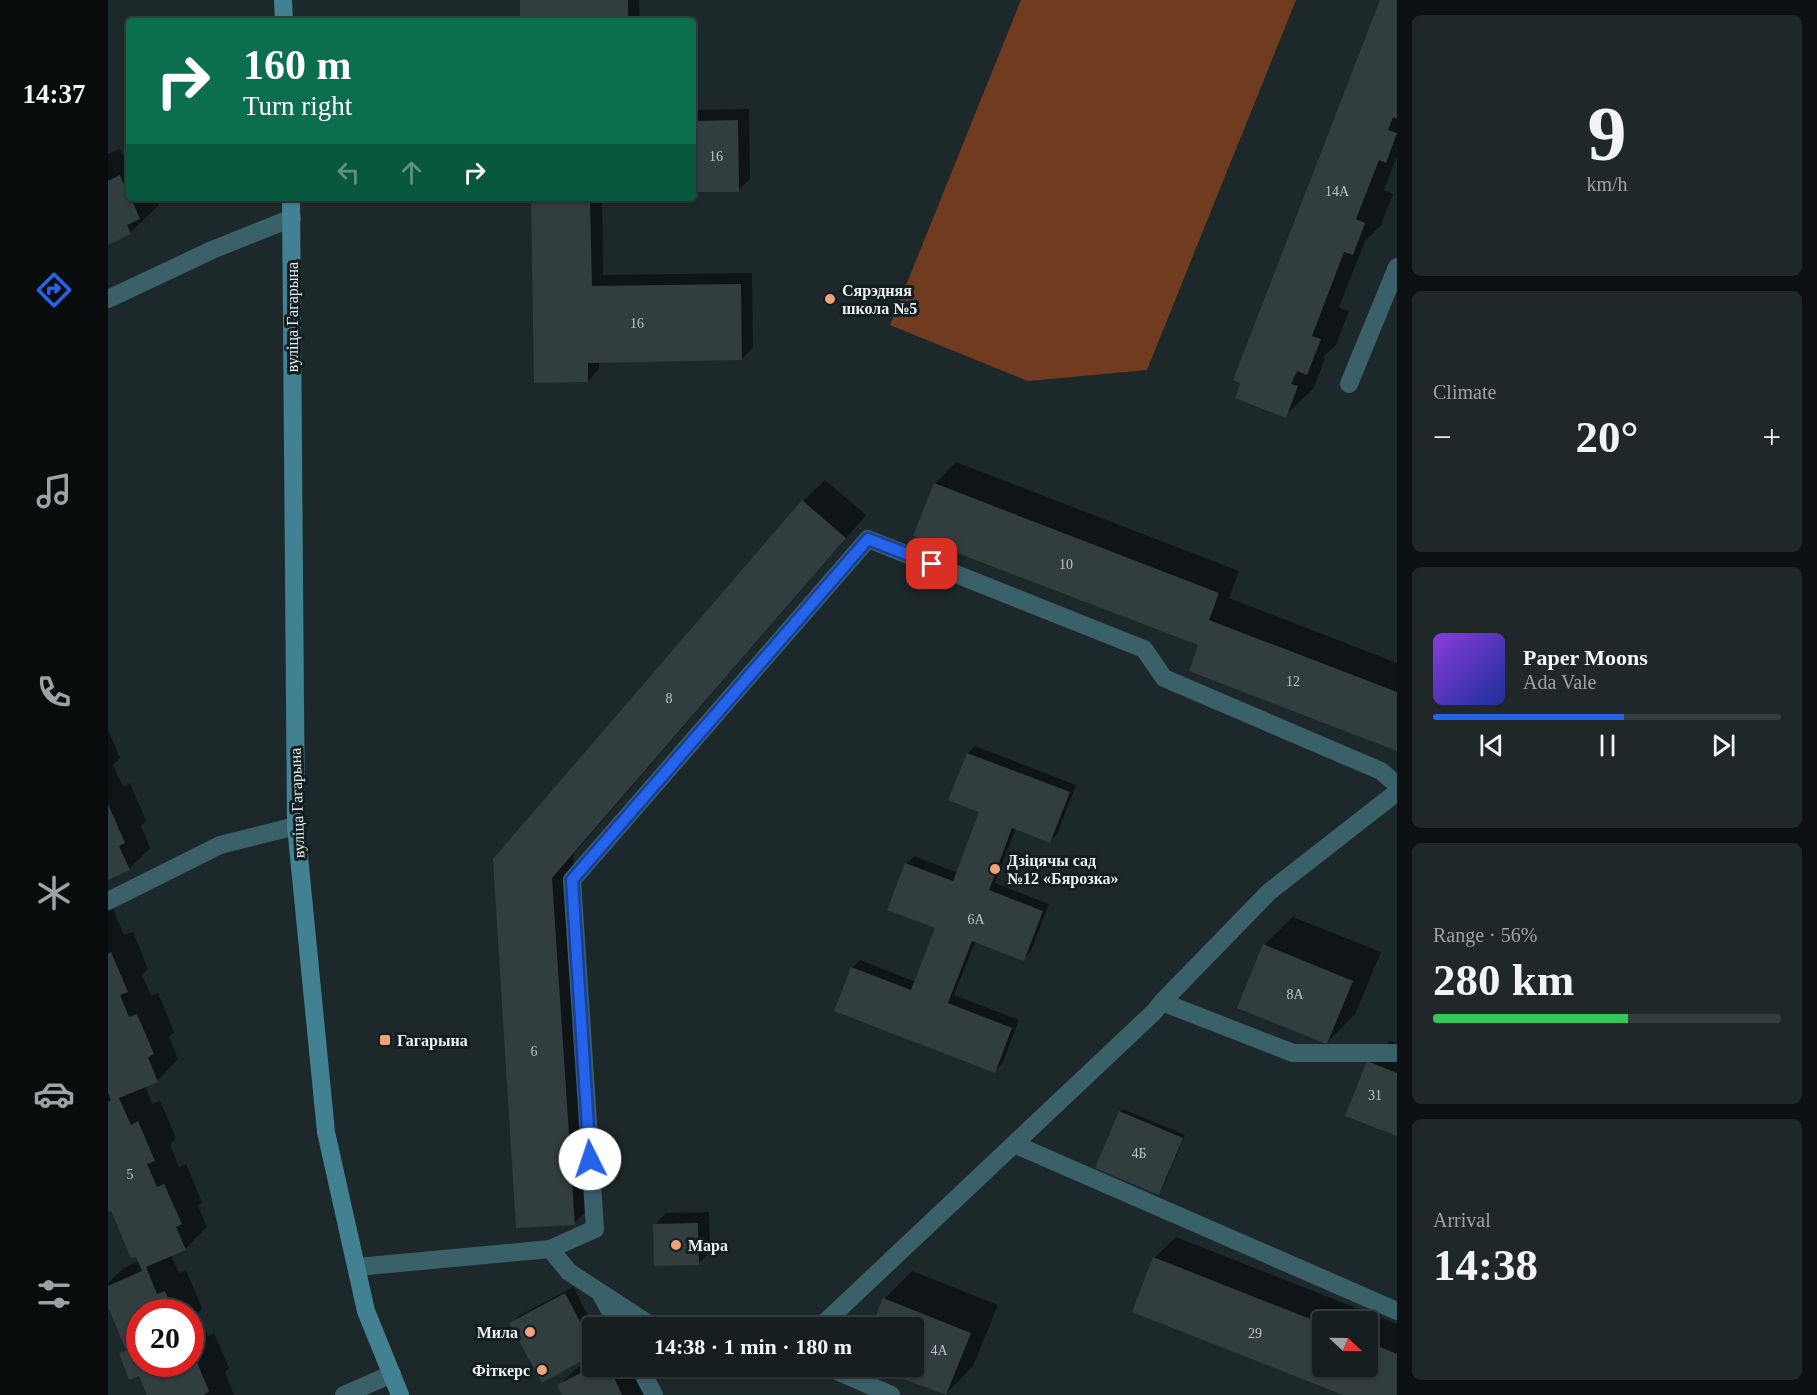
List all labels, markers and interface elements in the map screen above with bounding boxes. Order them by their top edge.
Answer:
icon: right [144,42,222,120]
text: 160 m [243,42,352,88]
text: 14:37 [23,79,86,109]
text: 9 [1588,90,1627,177]
text: Turn right [243,91,352,121]
house number: 16 [709,149,723,164]
icon: left [332,156,365,189]
icon: ahead [395,156,428,189]
icon: right [458,156,491,189]
text: km/h [1586,173,1628,195]
house number: 14А [1325,184,1350,199]
street label: вуліца Гагарына [284,262,302,372]
icon: directions [33,269,75,311]
place label: Сярэдняя школа №5 [842,282,917,317]
marker: Сярэдняя школа №5 [823,292,837,306]
house number: 16 [630,316,644,331]
text: Climate [1433,381,1496,403]
text: 20° [1576,412,1639,462]
text: − [1433,419,1452,455]
text: + [1762,419,1781,455]
icon: music [33,470,75,512]
pin [906,538,957,589]
icon: arrive [915,547,948,580]
house number: 10 [1059,557,1073,572]
text: Paper Moons [1523,645,1648,670]
icon: phone [33,671,75,713]
text: Ada Vale [1523,671,1597,693]
house number: 12 [1286,674,1300,689]
house number: 8 [666,691,673,706]
icon: previous [1475,729,1508,762]
icon: pause [1591,729,1624,762]
icon: next [1707,729,1740,762]
street label: вуліца Гагарына [287,747,308,858]
place label: Дзіцячы сад №12 «Бярозка» [1007,852,1119,888]
marker: Дзіцячы сад №12 «Бярозка» [988,862,1002,876]
icon: climate [33,872,75,914]
house number: 6А [967,912,985,927]
text: Range · 56% [1433,924,1537,946]
text: 280 km [1433,955,1574,1005]
house number: 8А [1286,987,1304,1002]
place label: Гагарына [397,1032,468,1050]
marker: Гагарына [378,1033,392,1047]
house number: 6 [531,1044,538,1059]
icon: car [33,1073,75,1115]
house number: 31 [1368,1088,1382,1103]
position arrow [558,1127,622,1191]
house number: 4Б [1131,1146,1147,1161]
house number: 5 [127,1167,134,1182]
text: Arrival [1433,1209,1491,1231]
place label: Мара [688,1237,728,1255]
marker: Мара [669,1238,683,1252]
text: 14:38 [1433,1240,1538,1290]
icon: filters [33,1273,75,1315]
speed limit sign: 20 [126,1299,204,1377]
north arrow [1312,1311,1378,1377]
map controls [1312,1311,1378,1377]
place label: Мила [477,1324,518,1341]
marker: Мила [523,1325,537,1339]
house number: 29 [1248,1326,1262,1341]
text: 14:38 · 1 min · 180 m [654,1334,852,1359]
house number: 4А [930,1343,948,1358]
place label: Фіткерс [472,1362,530,1380]
marker: Фіткерс [535,1363,549,1377]

